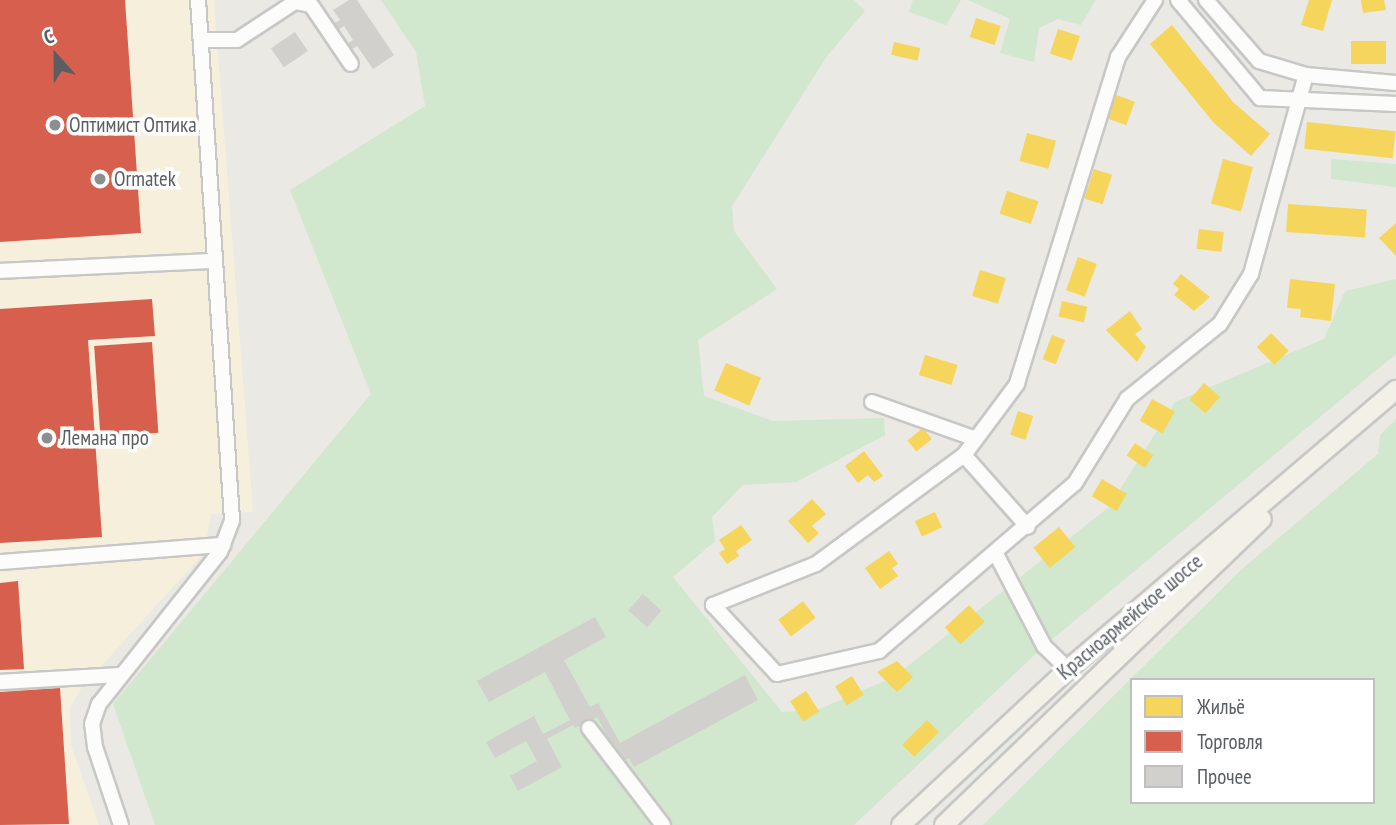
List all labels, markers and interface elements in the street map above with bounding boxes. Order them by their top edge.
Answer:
north arrow [21,21,91,91]
text: С [40,24,57,49]
place label: Оптимист Оптика [69,112,197,138]
marker: Оптимист Оптика [47,117,63,133]
place label: Ormatek [114,166,176,192]
marker: Ormatek [92,171,108,187]
place label: Лемана про [61,425,149,451]
marker: Лемана про [39,430,55,446]
street label: Красноармейское шоссе [1052,549,1208,685]
legend [1130,678,1375,804]
text: Жильё [1197,693,1245,720]
text: Торговля [1197,728,1263,755]
text: Прочее [1197,763,1252,790]

